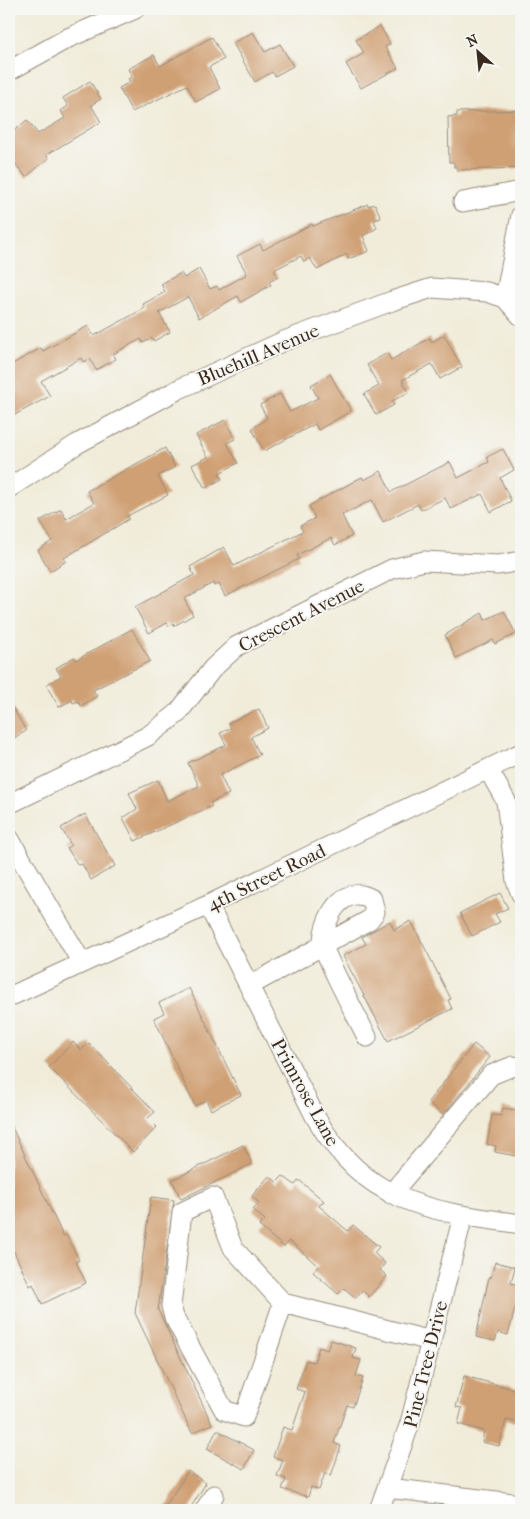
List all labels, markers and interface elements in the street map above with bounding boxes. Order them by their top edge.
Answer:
north arrow [452,28,502,78]
text: N [464,31,481,51]
street label: Bluehill Avenue [194,319,322,390]
street label: Crescent Avenue [235,575,368,657]
street label: 4th Street Road [204,839,330,916]
street label: Primrose Lane [266,1035,344,1150]
street label: Pine Tree Drive [400,1298,452,1430]

